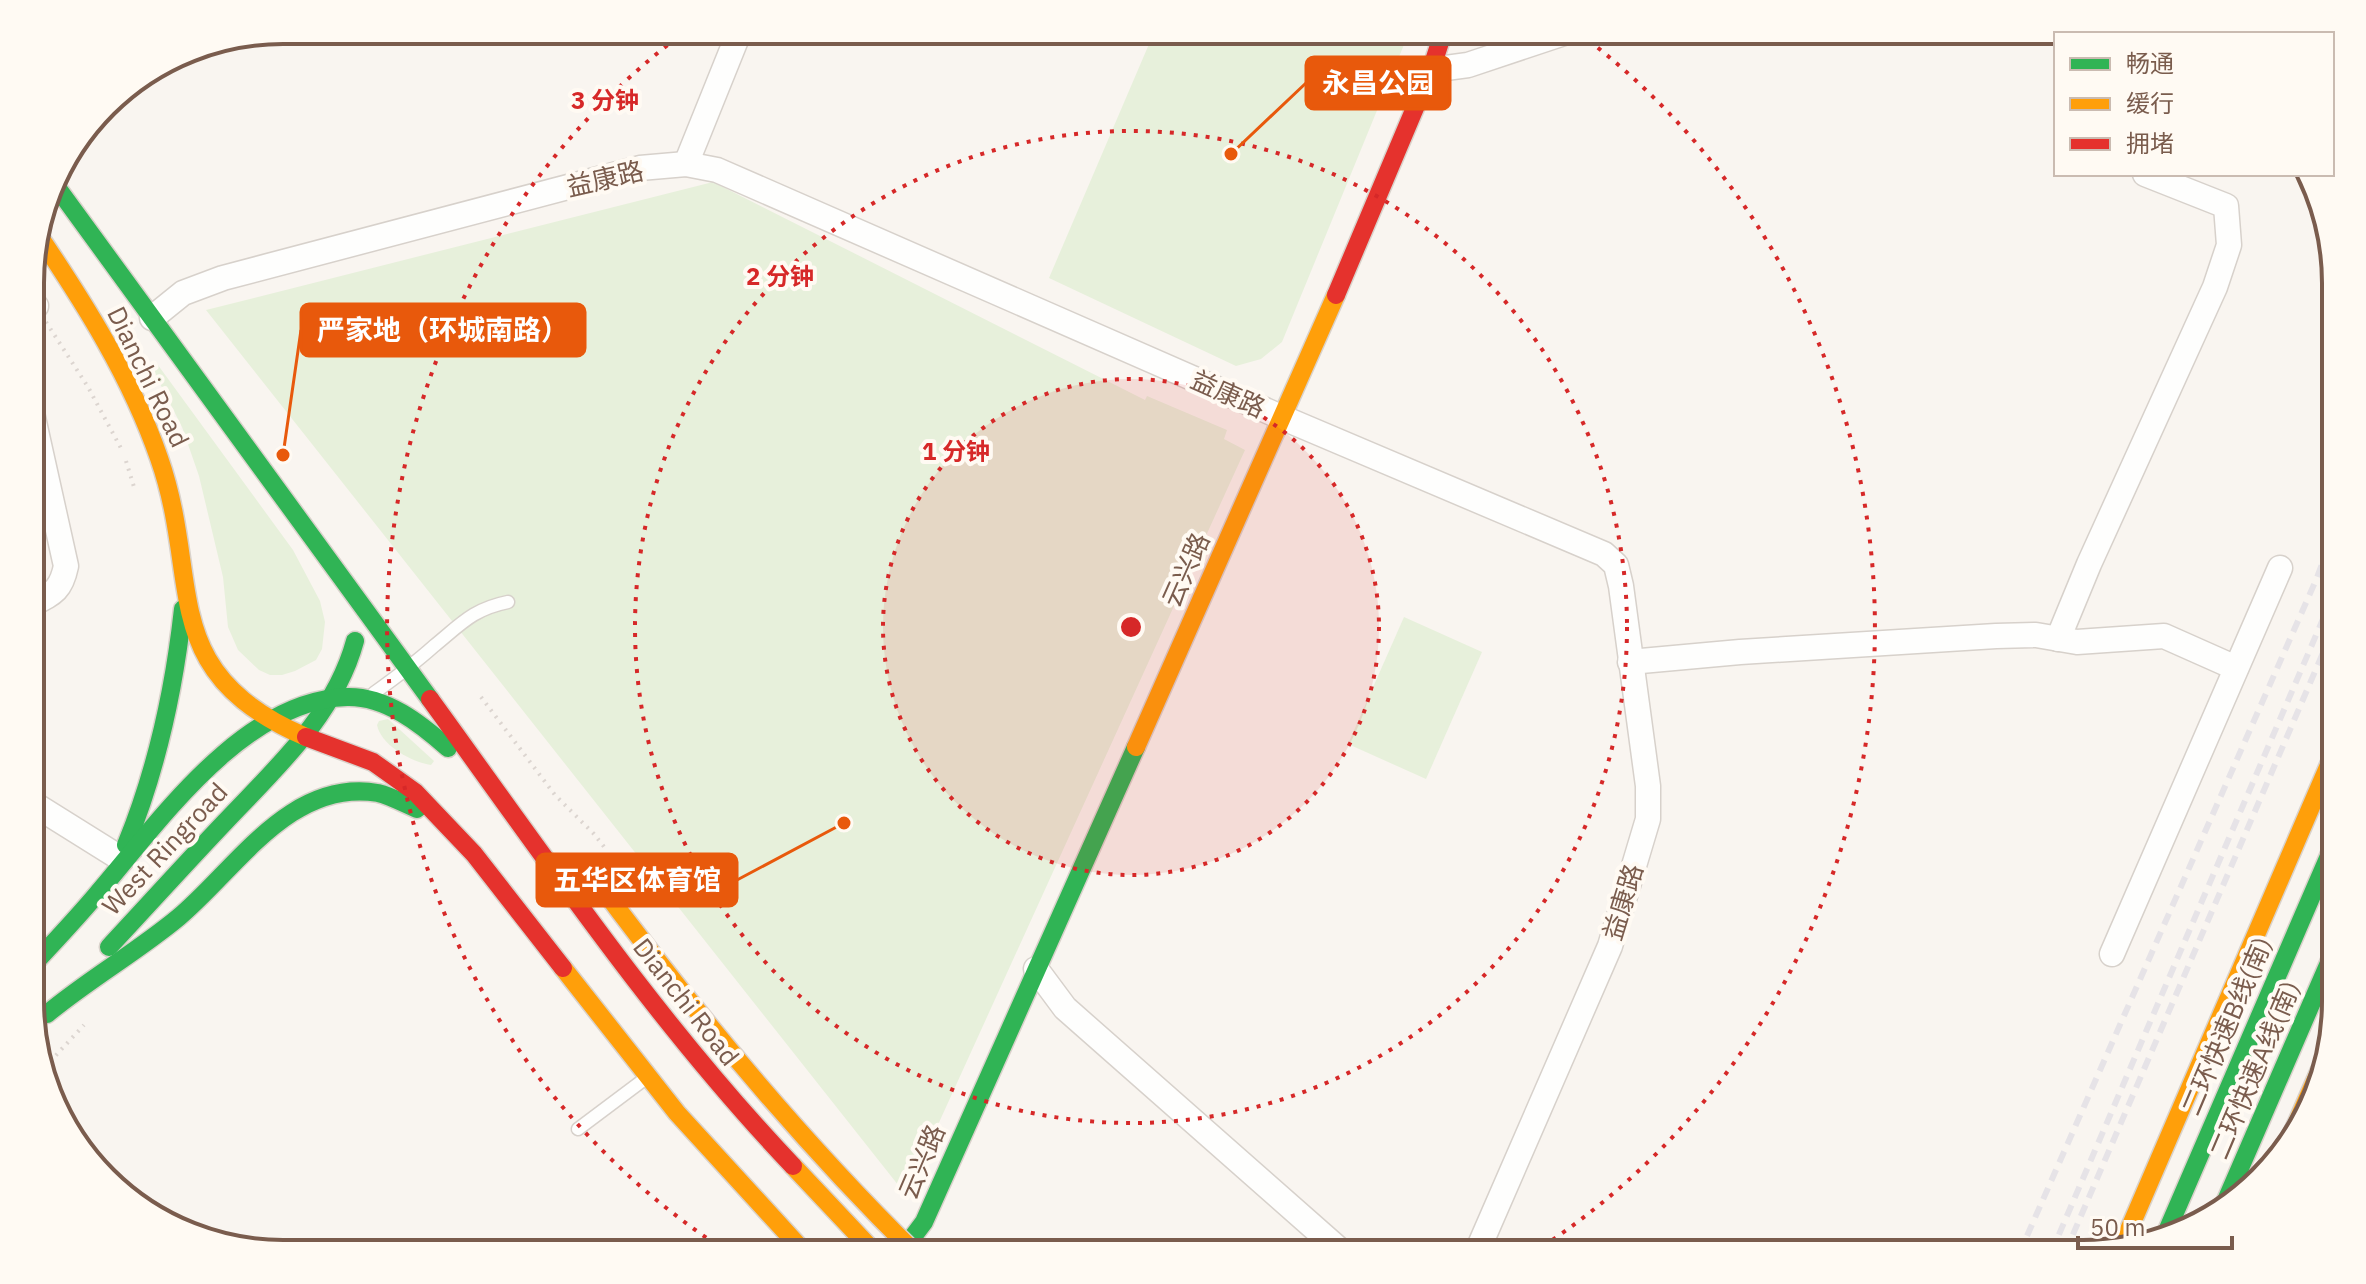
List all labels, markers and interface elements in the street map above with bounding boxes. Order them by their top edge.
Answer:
legend [2054,32,2334,176]
text: 畅通 [2126,47,2174,79]
callout: 永昌公园 [1306,57,1450,109]
text: 永昌公园 [1322,64,1434,101]
text: 3 分钟 [571,84,639,116]
text: 缓行 [2126,87,2174,119]
text: 拥堵 [2126,127,2174,159]
street label: 益康路 [563,153,647,203]
text: 2 分钟 [746,260,814,292]
street label: Dianchi Road [100,300,198,453]
callout: 严家地（环城南路） [301,304,585,356]
text: 严家地（环城南路） [317,311,569,348]
street label: 益康路 [1186,362,1271,424]
text: 1 分钟 [922,435,990,467]
street label: 云兴路 [1154,527,1216,612]
centre of rings [1117,613,1145,641]
street label: West Ringroad [94,775,234,922]
callout: 五华区体育馆 [537,854,737,906]
street label: 益康路 [1594,859,1650,944]
text: 五华区体育馆 [553,861,721,898]
street label: Dianchi Road [626,931,747,1072]
street label: 二环快速B线(南) [2173,931,2279,1120]
street label: 二环快速A线(南) [2201,975,2307,1164]
street label: 云兴路 [890,1119,952,1204]
scale bar [2078,1200,2232,1250]
text: 50 m [2090,1211,2145,1243]

